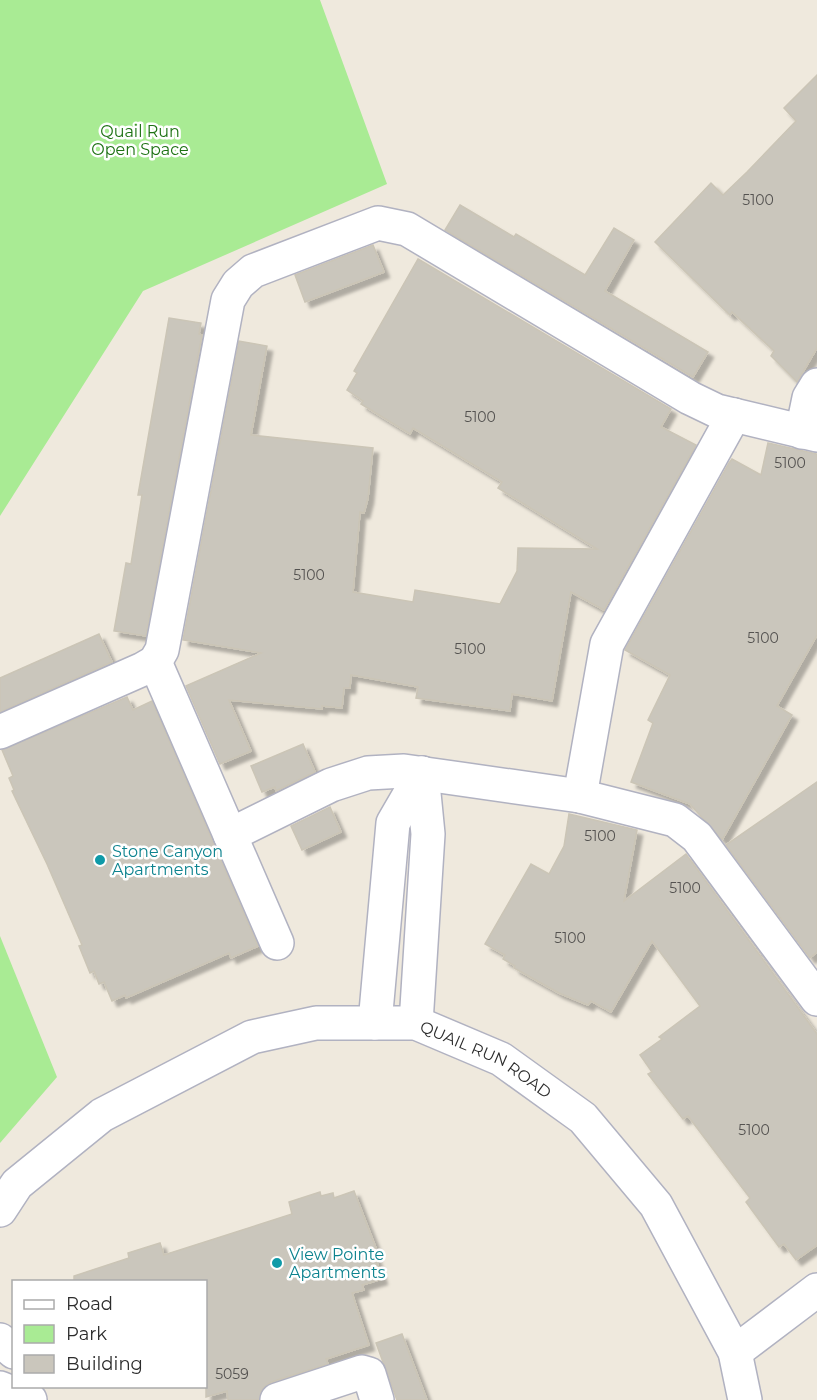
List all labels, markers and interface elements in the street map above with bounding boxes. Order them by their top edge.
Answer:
park label: Quail Run Open Space [91,122,189,159]
house number: 5100 [742,191,774,209]
house number: 5100 [464,408,496,426]
house number: 5100 [774,454,806,472]
house number: 5100 [293,566,325,584]
house number: 5100 [747,629,779,647]
house number: 5100 [454,640,486,658]
house number: 5100 [584,827,616,845]
place label: Stone Canyon Apartments [112,842,223,879]
marker: Stone Canyon Apartments [93,853,107,867]
house number: 5100 [669,879,701,897]
house number: 5100 [554,929,586,947]
street label: QUAIL RUN ROAD [417,1016,555,1102]
house number: 5100 [738,1121,770,1139]
place label: View Pointe Apartments [289,1245,386,1282]
marker: View Pointe Apartments [270,1256,284,1270]
legend [12,1280,207,1388]
text: Road [66,1293,113,1315]
text: Park [66,1323,107,1345]
text: Building [66,1353,143,1375]
house number: 5059 [215,1365,249,1383]

